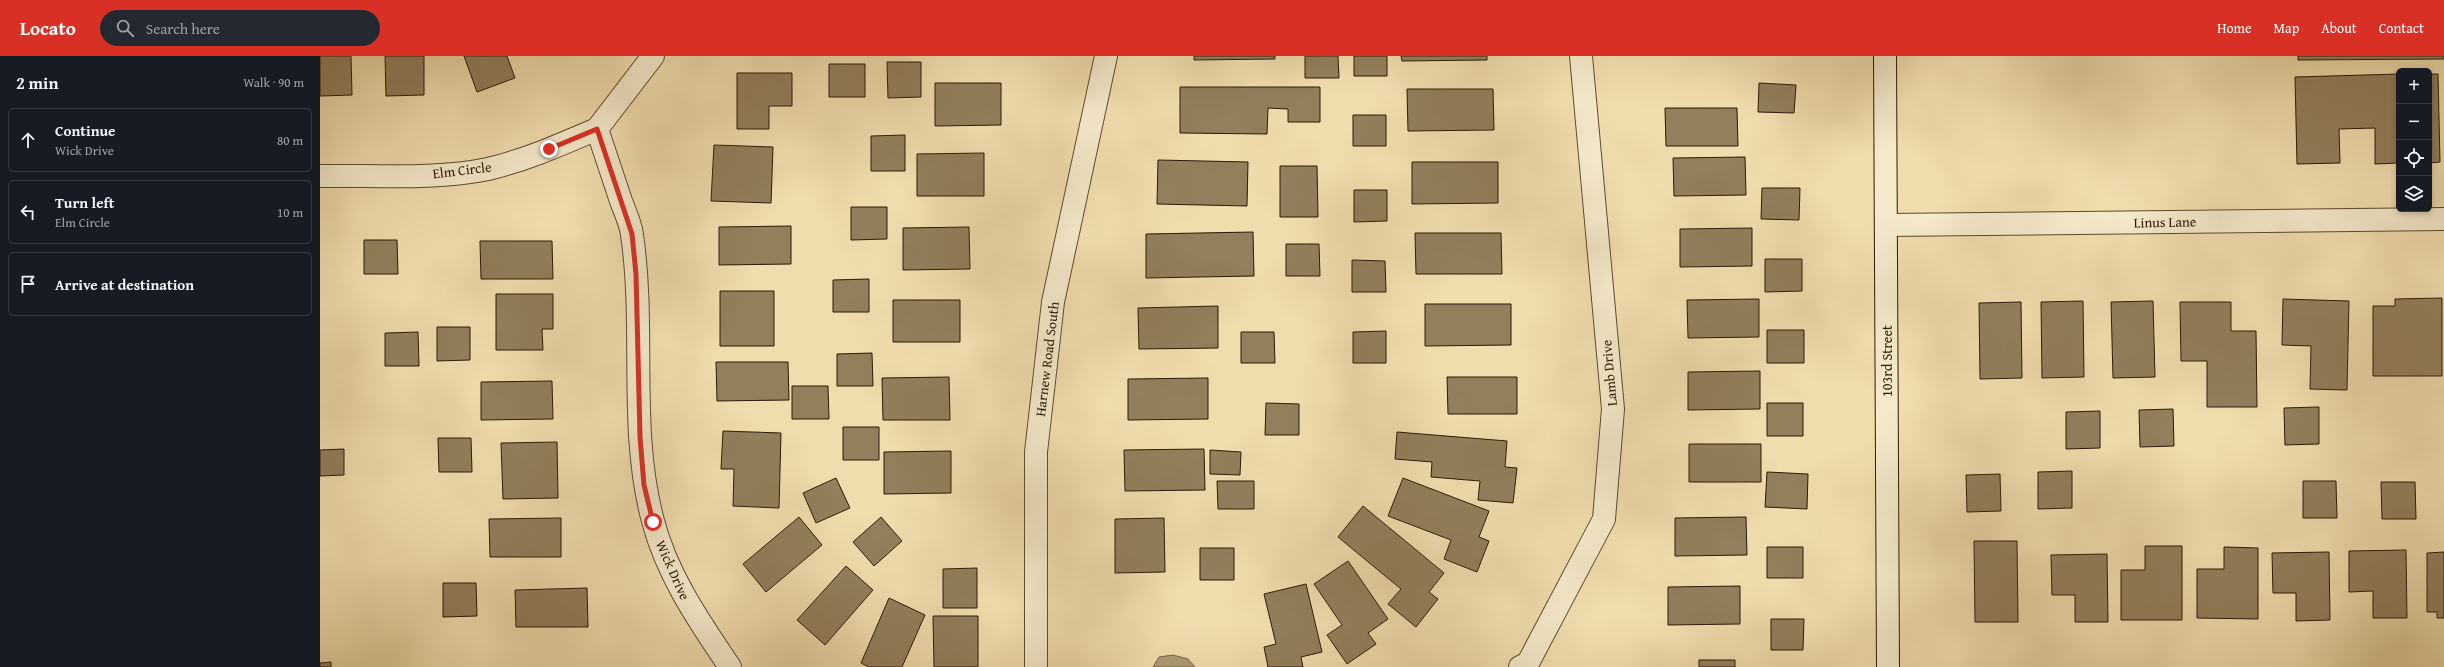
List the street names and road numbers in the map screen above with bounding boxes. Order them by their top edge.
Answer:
street label: Elm Circle [431,156,493,184]
street label: Linus Lane [2133,211,2197,233]
street label: Harnew Road South [1030,300,1064,418]
street label: 103rd Street [1877,325,1897,397]
street label: Lamb Drive [1596,339,1622,407]
street label: Wick Drive [651,537,695,603]

